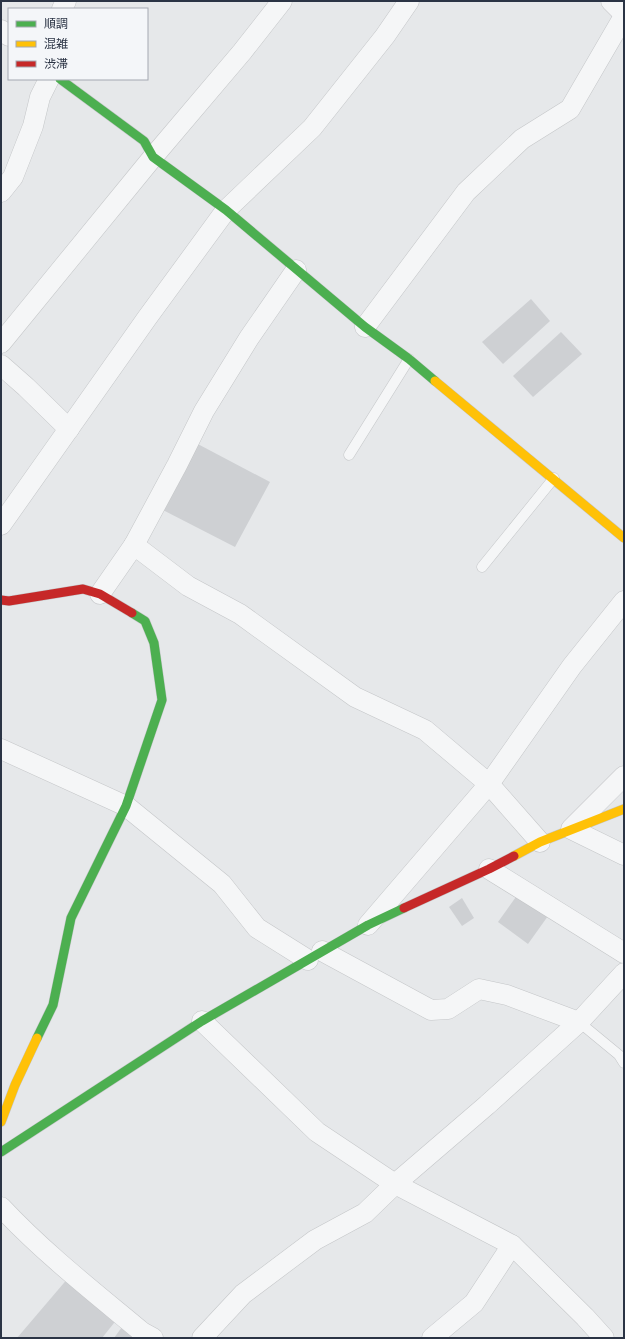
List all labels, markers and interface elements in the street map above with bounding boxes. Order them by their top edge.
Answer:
legend [8,8,148,80]
text: 順調 [44,17,68,31]
text: 混雑 [44,37,68,51]
text: 渋滞 [44,57,68,71]

